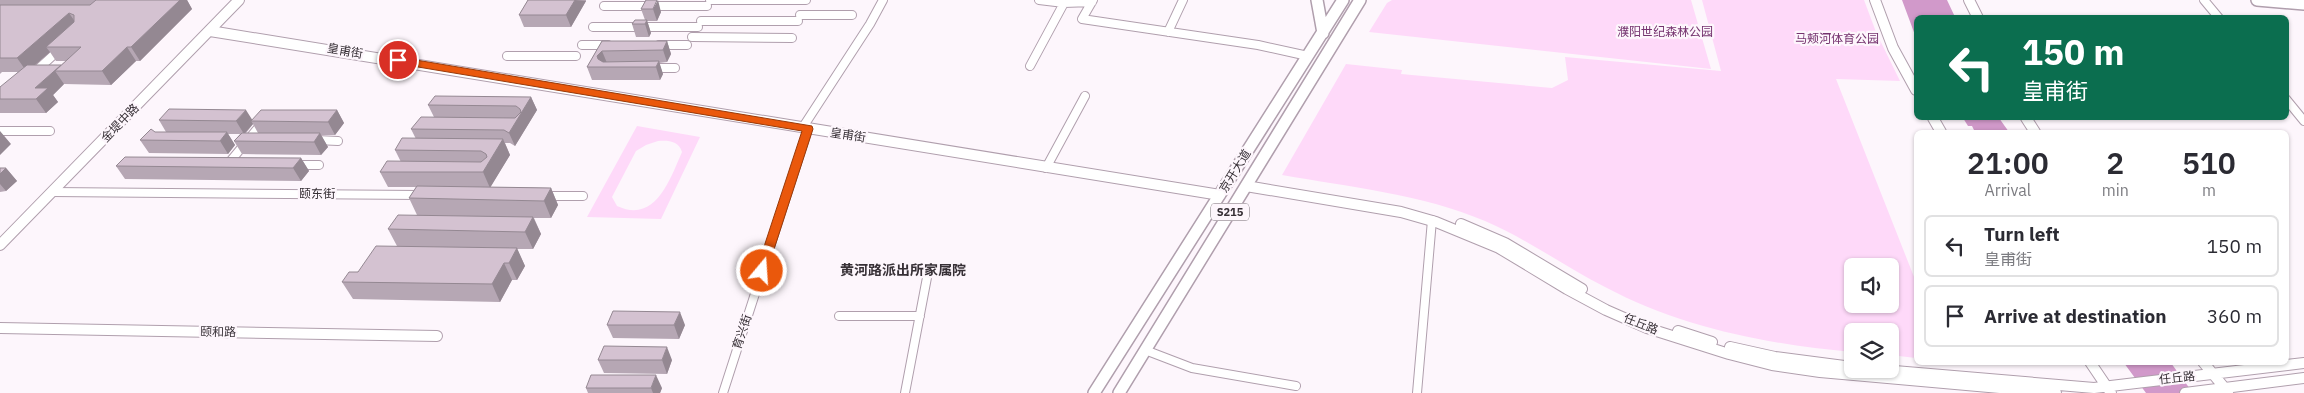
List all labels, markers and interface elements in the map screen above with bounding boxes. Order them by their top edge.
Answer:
park label: 濮阳世纪森林公园 [1617,24,1713,39]
text: 150 m [2022,29,2125,75]
park label: 马颊河体育公园 [1795,31,1879,46]
icon: left [1939,35,2004,100]
pin [377,39,419,81]
street label: 皇甫街 [326,40,364,61]
icon: arrive [384,46,412,74]
text: 皇甫街 [2022,76,2088,105]
street label: 金堤中路 [98,100,142,145]
street label: 皇甫街 [829,124,867,145]
text: 21:00 [1967,143,2049,182]
text: 2 [2106,143,2124,182]
text: 510 [2182,143,2236,182]
street label: 京开大道 [1215,146,1254,195]
text: Arrival [1985,180,2031,200]
text: min [2102,180,2129,200]
text: m [2202,180,2216,200]
street label: 颐东街 [299,186,335,201]
road number: S215 [1211,203,1249,220]
text: Turn left [1984,222,2060,246]
icon: left [1941,232,1969,260]
text: 150 m [2207,234,2262,258]
position arrow [735,244,787,296]
text: 皇甫街 [1984,249,2032,269]
map controls [1844,258,1899,378]
button: sound [1844,258,1899,313]
district label: 黄河路派出所家属院 [840,261,966,279]
icon: arrive [1941,302,1969,330]
text: Arrive at destination [1984,304,2167,328]
text: 360 m [2207,304,2262,328]
street label: 任丘路 [1622,310,1661,337]
street label: 育兴街 [729,312,754,351]
button: layers [1844,323,1899,378]
street label: 颐和路 [200,324,236,339]
street label: 任丘路 [2158,368,2196,387]

